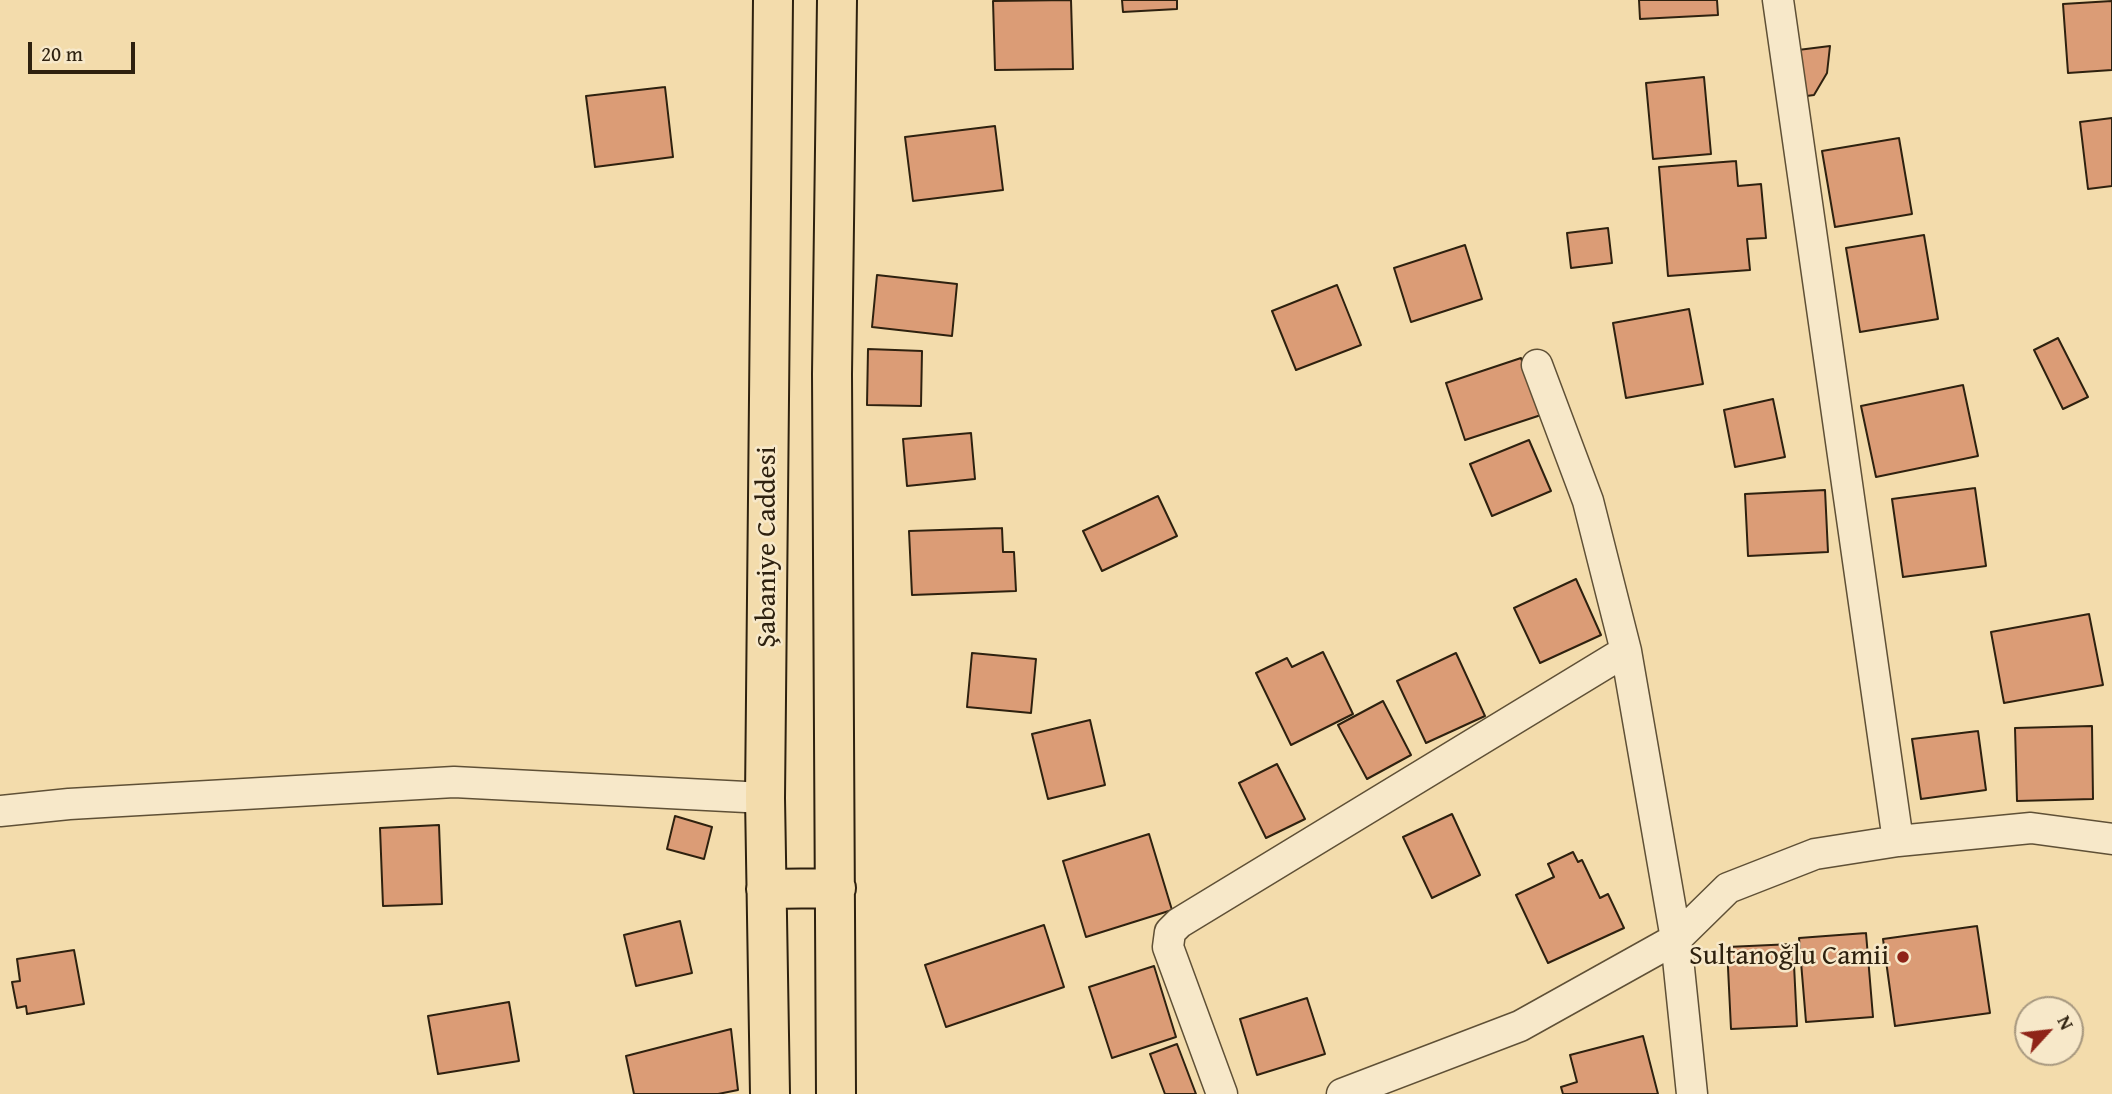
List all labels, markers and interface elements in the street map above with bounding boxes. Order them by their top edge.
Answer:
scale bar [32,28,138,72]
text: 20 m [41,38,83,69]
street label: Şabaniye Caddesi [751,446,785,648]
place label: Sultanoğlu Camii [1689,940,1889,974]
marker: Sultanoğlu Camii [1895,949,1911,965]
north arrow [2014,996,2084,1066]
text: N [2051,1010,2081,1034]

